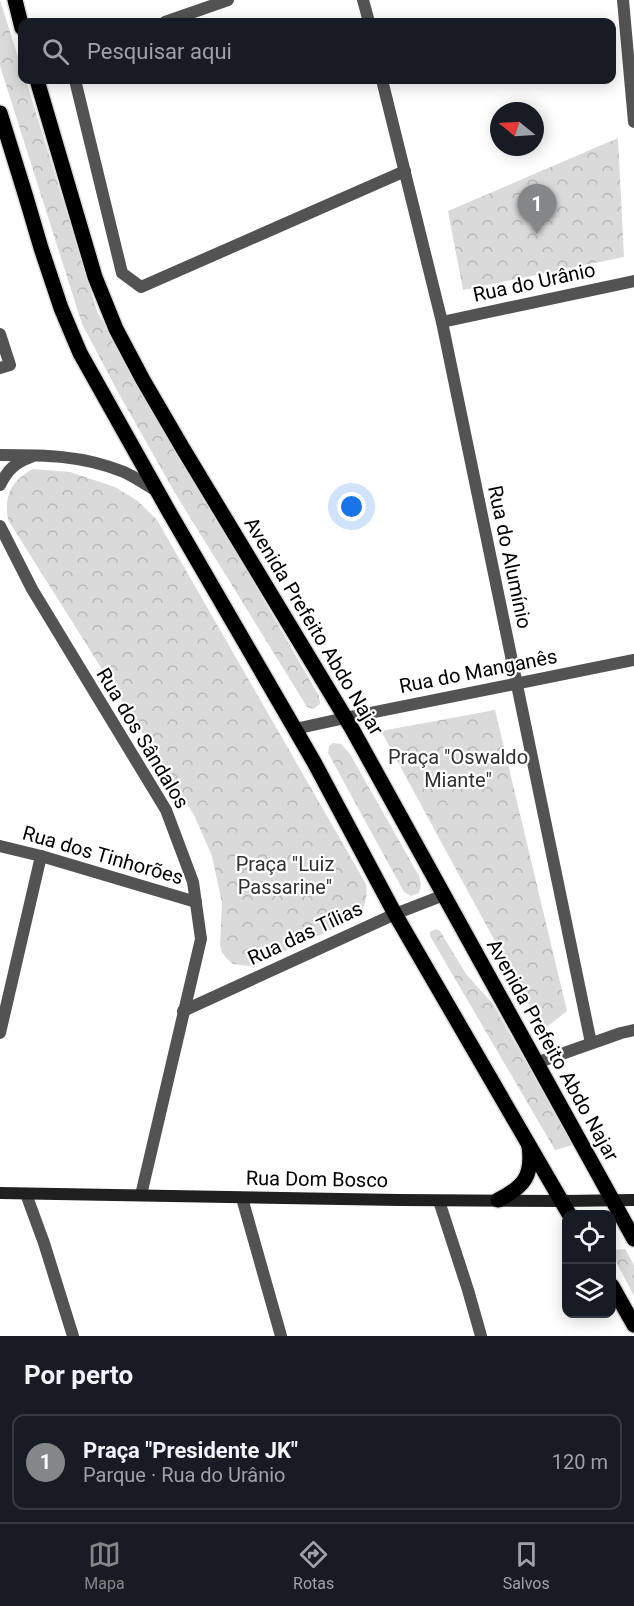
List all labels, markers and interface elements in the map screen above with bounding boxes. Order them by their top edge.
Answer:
search box [18,18,616,84]
icon: search [39,35,72,68]
text: Pesquisar aqui [87,39,232,64]
north arrow [490,102,544,156]
pin: 1 [518,184,556,234]
street label: Rua do Urânio [471,257,597,307]
street label: Rua do Alumínio [483,483,537,631]
your location [337,492,366,521]
street label: Avenida Prefeito Abdo Najar [239,513,389,740]
street label: Rua do Manganês [397,644,559,698]
street label: Rua dos Sândalos [92,663,194,813]
park label: Praça "Oswaldo Miante" [388,745,528,792]
street label: Rua dos Tinhorões [20,821,186,889]
park label: Praça "Luiz Passarine" [236,852,334,899]
street label: Rua das Tílias [244,896,366,970]
street label: Avenida Prefeito Abdo Najar [482,935,624,1165]
street label: Rua Dom Bosco [246,1166,388,1192]
map controls [562,1210,616,1318]
button: locate [562,1210,616,1264]
button: layers [562,1264,616,1318]
text: Por perto [24,1360,133,1390]
text: Praça "Presidente JK" [83,1438,298,1463]
text: 1 [40,1450,51,1474]
text: 120 m [552,1450,608,1474]
text: Parque · Rua do Urânio [83,1463,286,1487]
tab: Mapa [84,1538,125,1593]
tab: Rotas [293,1538,334,1593]
tab: Salvos [503,1538,550,1593]

